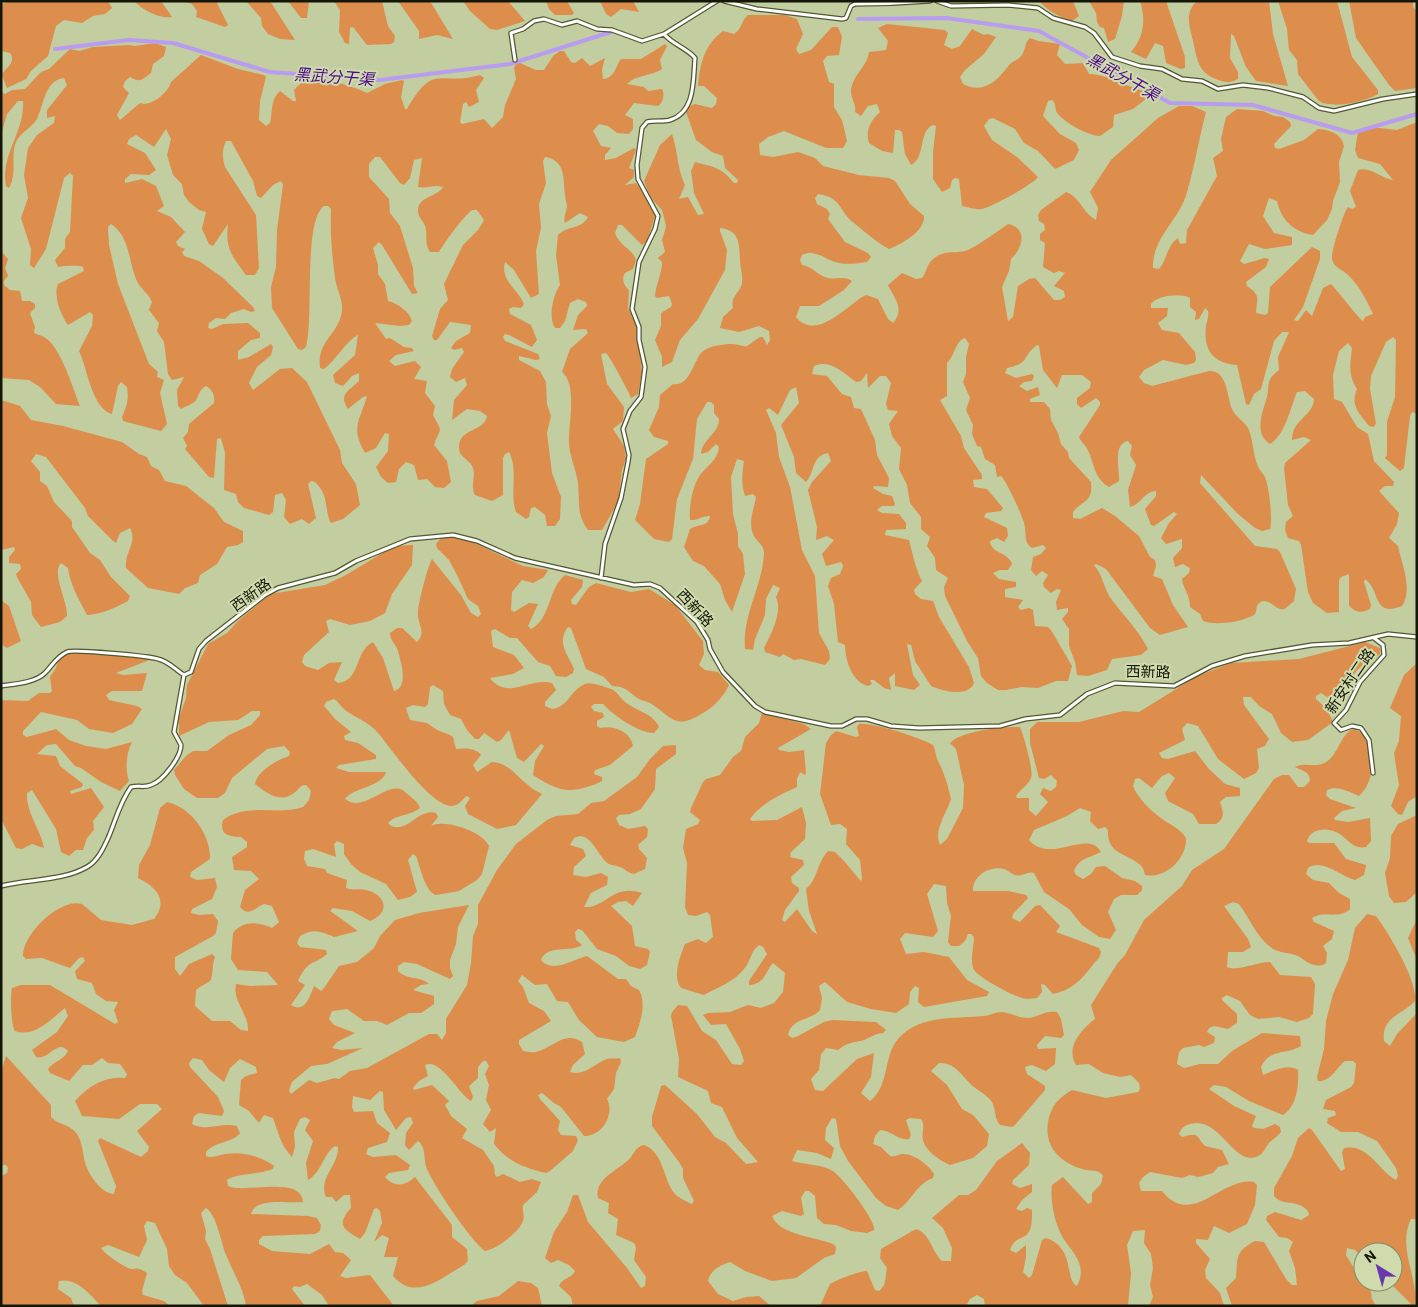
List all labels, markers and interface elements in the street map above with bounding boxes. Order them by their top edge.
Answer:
water label: 黑武分干渠 [1083,49,1164,106]
water label: 黑武分干渠 [293,65,377,89]
street label: 西新路 [227,575,275,615]
street label: 西新路 [673,585,717,631]
street label: 新安村二路 [1322,645,1378,717]
street label: 西新路 [1125,663,1171,681]
north arrow [1353,1242,1403,1292]
text: N [1361,1247,1379,1266]

